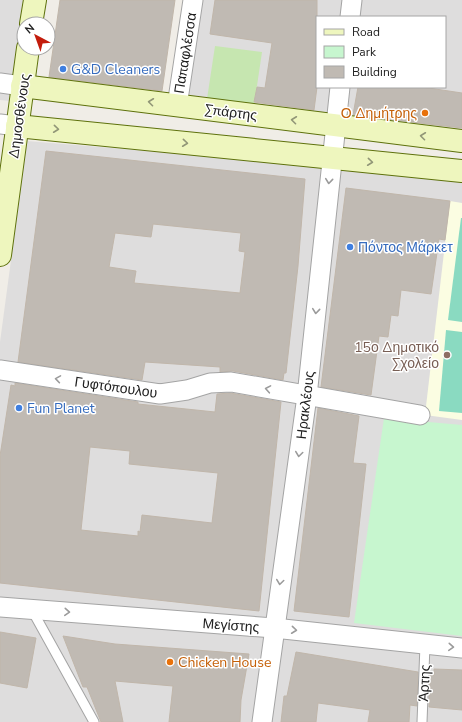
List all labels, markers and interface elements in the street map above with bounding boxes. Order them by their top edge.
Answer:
street label: Παπαφλέσσα [170,11,201,95]
north arrow [16,16,56,56]
legend [316,16,446,88]
text: N [22,20,38,37]
text: Road [352,24,380,40]
text: Park [352,44,377,60]
place label: G&D Cleaners [71,60,161,79]
marker: G&D Cleaners [58,64,68,74]
text: Building [352,64,397,80]
street label: Δημοσθένους [4,72,35,160]
one-way arrow [148,98,154,107]
street label: Σπάρτης [204,100,258,125]
place label: Ο Δημήτρης [341,104,417,123]
marker: Ο Δημήτρης [420,108,430,118]
one-way arrow [291,116,297,125]
one-way arrow [53,125,59,134]
one-way arrow [420,132,426,141]
one-way arrow [182,138,189,147]
one-way arrow [367,157,374,166]
one-way arrow [325,178,334,184]
place label: Πόντος Μάρκετ [358,238,453,257]
marker: Πόντος Μάρκετ [345,242,355,252]
one-way arrow [311,308,320,314]
place label: 15ο Δημοτικό Σχολείο [354,338,439,373]
marker: 15ο Δημοτικό Σχολείο [442,350,452,360]
street label: Ηρακλέους [292,370,319,440]
street label: Γυφτόπουλου [73,372,159,403]
one-way arrow [55,375,61,384]
one-way arrow [265,385,272,394]
place label: Fun Planet [27,399,95,418]
marker: Fun Planet [14,403,24,413]
one-way arrow [295,451,304,457]
one-way arrow [276,579,285,585]
one-way arrow [64,608,70,617]
street label: Μεγίστης [202,614,260,637]
one-way arrow [291,626,297,635]
one-way arrow [448,642,454,651]
place label: Chicken House [178,653,271,672]
marker: Chicken House [165,657,175,667]
street label: Άρτης [414,664,435,702]

